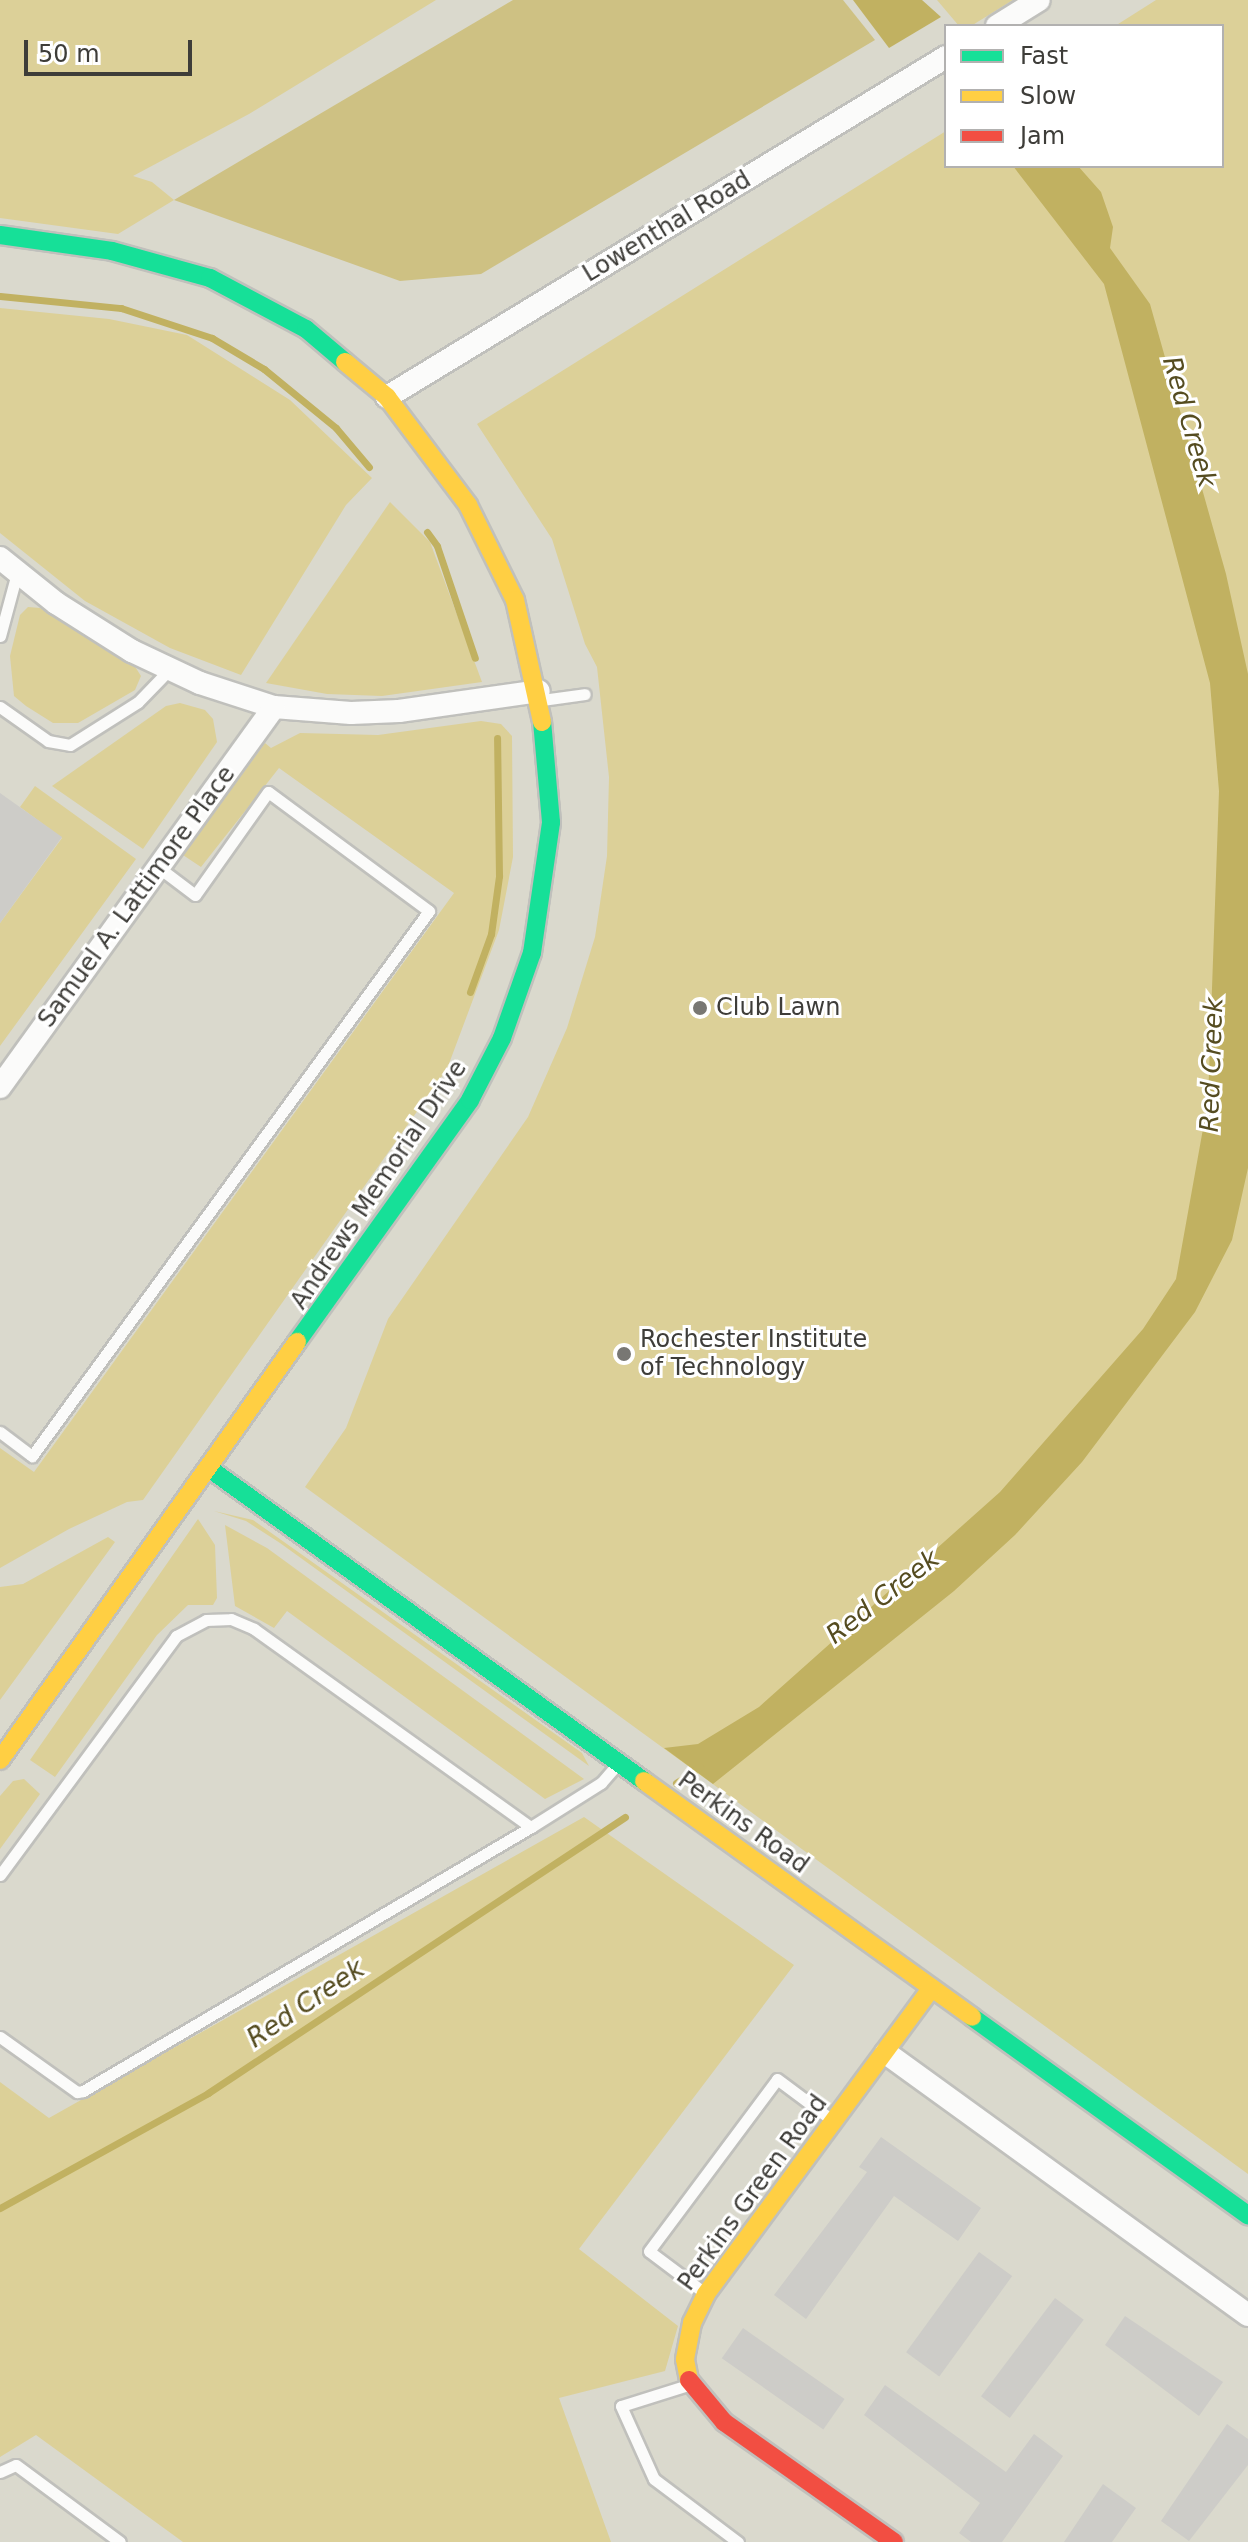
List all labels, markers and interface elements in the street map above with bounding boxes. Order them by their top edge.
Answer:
scale bar [28,24,196,74]
legend [944,24,1224,168]
text: 50 m [38,40,100,68]
text: Fast [1020,42,1068,70]
text: Slow [1020,82,1076,110]
text: Jam [1020,122,1065,150]
street label: Lowenthal Road [578,165,756,289]
water label: Red Creek [1155,353,1223,491]
street label: Samuel A. Lattimore Place [32,761,242,1033]
place label: Club Lawn [716,994,840,1022]
water label: Red Creek [1194,997,1230,1133]
marker: Club Lawn [691,999,709,1017]
street label: Andrews Memorial Drive [285,1055,473,1315]
place label: Rochester Institute of Technology [640,1326,867,1382]
marker: Rochester Institute of Technology [615,1345,633,1363]
water label: Red Creek [820,1543,946,1651]
street label: Perkins Road [672,1766,814,1880]
water label: Red Creek [241,1953,371,2055]
street label: Perkins Green Road [672,2090,834,2296]

